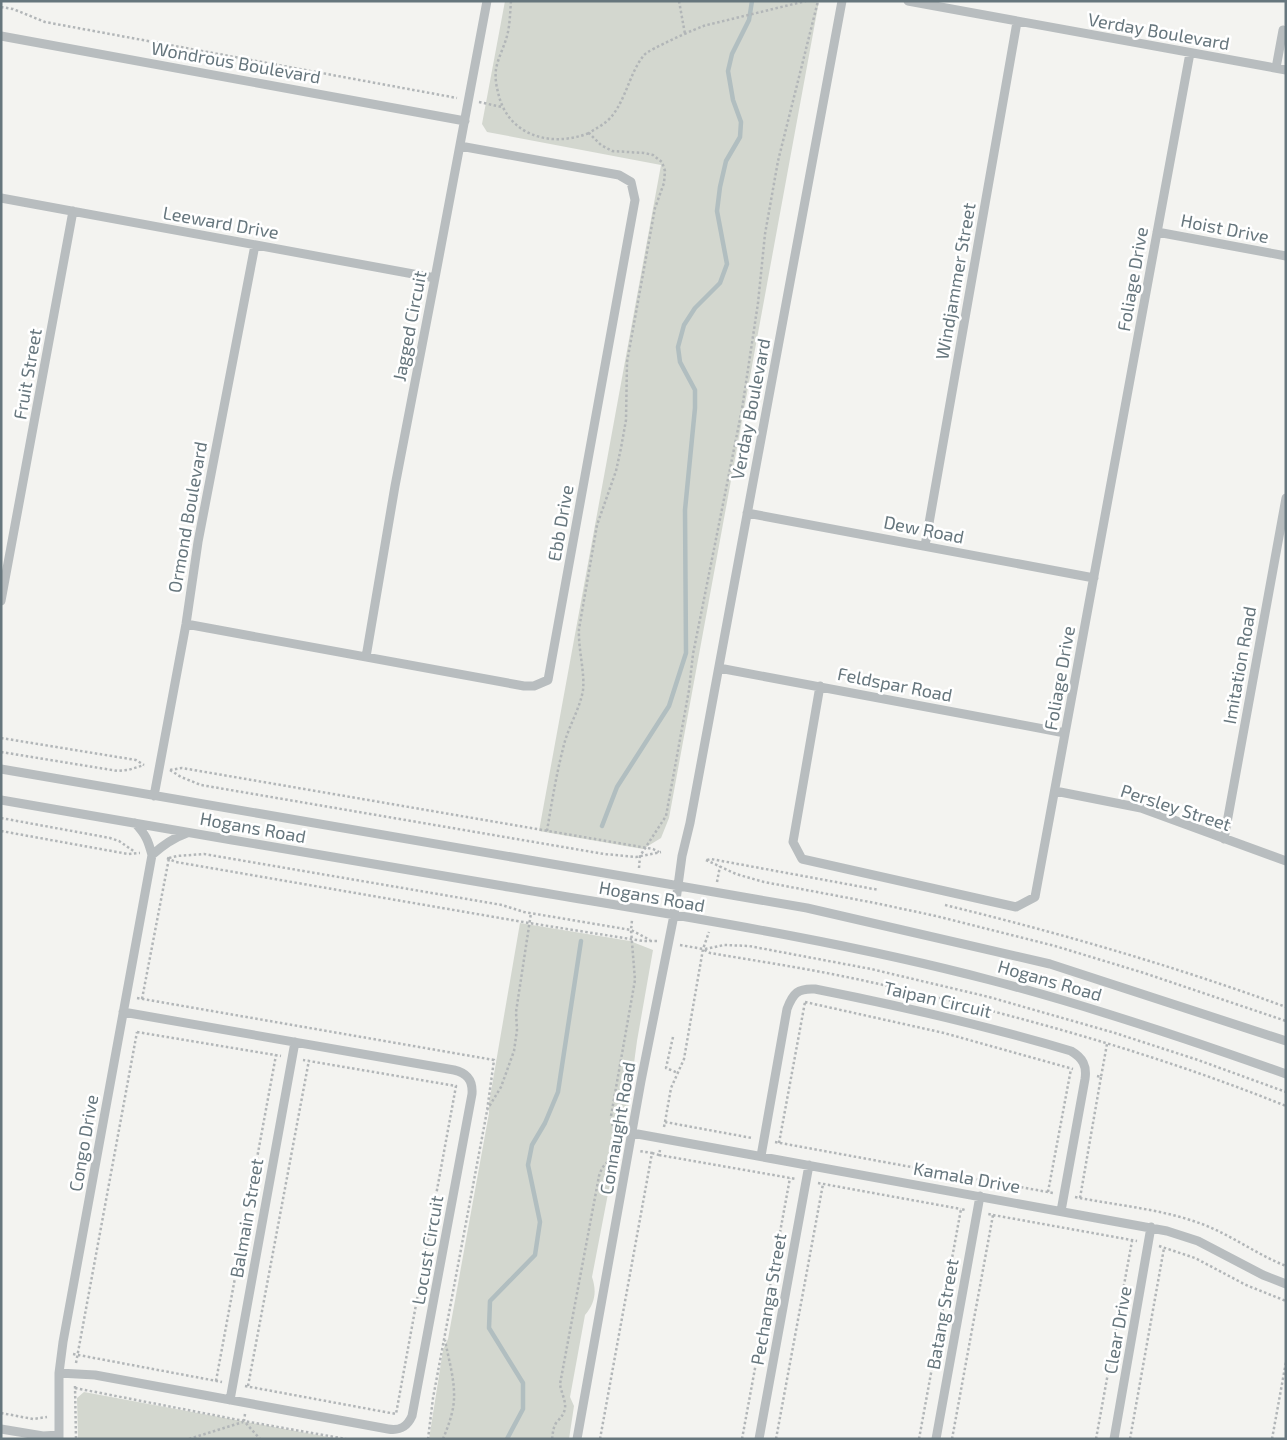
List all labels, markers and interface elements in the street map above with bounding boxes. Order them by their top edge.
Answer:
street label: Verday Boulevard [1086,8,1232,54]
street label: Wondrous Boulevard [150,36,322,88]
street label: Leeward Drive [161,201,281,243]
street label: Windjammer Street [930,201,980,361]
street label: Hoist Drive [1179,209,1271,247]
street label: Foliage Drive [1112,225,1152,333]
street label: Jagged Circuit [388,269,431,383]
street label: Fruit Street [8,327,46,421]
street label: Verday Boulevard [726,336,774,482]
street label: Ormond Boulevard [163,440,211,594]
street label: Ebb Drive [542,483,578,563]
street label: Dew Road [882,510,966,548]
street label: Imitation Road [1218,604,1260,726]
street label: Foliage Drive [1039,624,1079,732]
street label: Feldspar Road [836,662,954,706]
street label: Persley Street [1118,779,1234,835]
street label: Hogans Road [198,807,308,847]
street label: Hogans Road [597,876,707,916]
street label: Hogans Road [995,955,1105,1005]
street label: Taipan Circuit [882,976,994,1022]
street label: Connaught Road [595,1060,639,1196]
street label: Congo Drive [64,1093,102,1193]
street label: Balmain Street [225,1156,267,1279]
street label: Kamala Drive [912,1157,1022,1197]
street label: Locust Circuit [407,1193,447,1306]
street label: Pechanga Street [746,1231,790,1367]
street label: Batang Street [921,1257,963,1371]
street label: Clear Drive [1098,1284,1136,1376]

